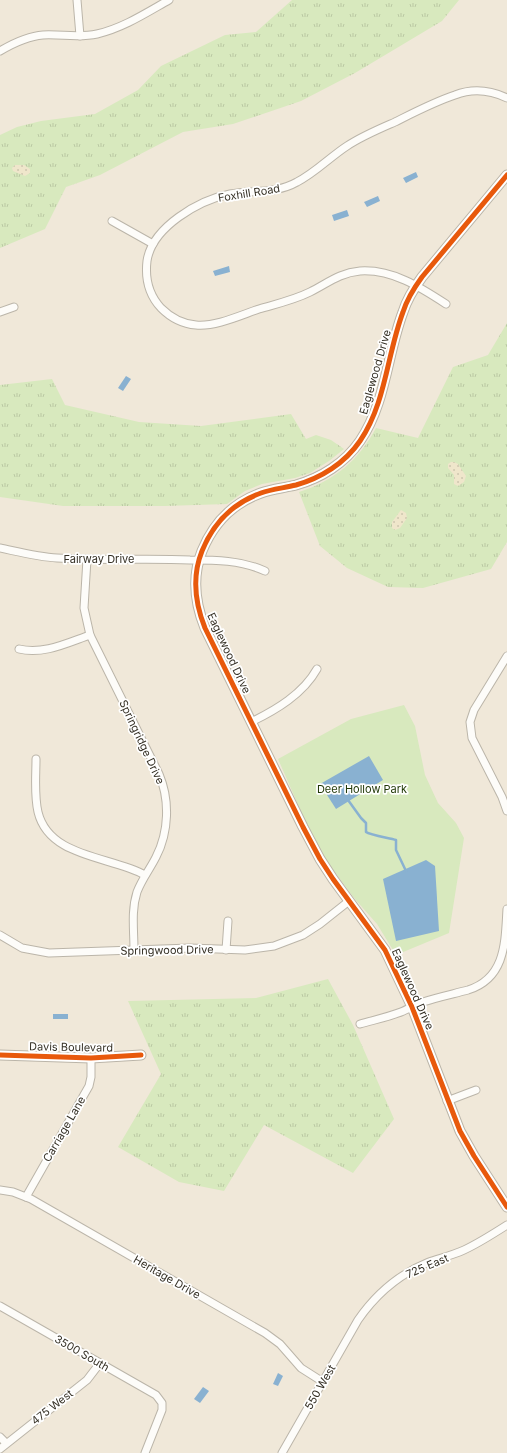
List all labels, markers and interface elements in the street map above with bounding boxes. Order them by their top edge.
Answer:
street label: Foxhill Road [217,181,281,205]
street label: Eaglewood Drive [356,328,394,416]
street label: Fairway Drive [64,552,134,566]
street label: Eaglewood Drive [204,610,254,696]
street label: Springridge Drive [116,698,168,786]
park label: Deer Hollow Park [317,782,407,796]
street label: Springwood Drive [120,942,214,958]
street label: Eaglewood Drive [389,946,437,1032]
street label: Davis Boulevard [29,1039,113,1055]
street label: Carriage Lane [40,1094,88,1164]
street label: 725 East [404,1251,451,1281]
street label: Heritage Drive [131,1252,203,1302]
street label: 3500 South [52,1332,112,1374]
street label: 550 West [302,1362,339,1412]
street label: 475 West [28,1386,76,1428]

